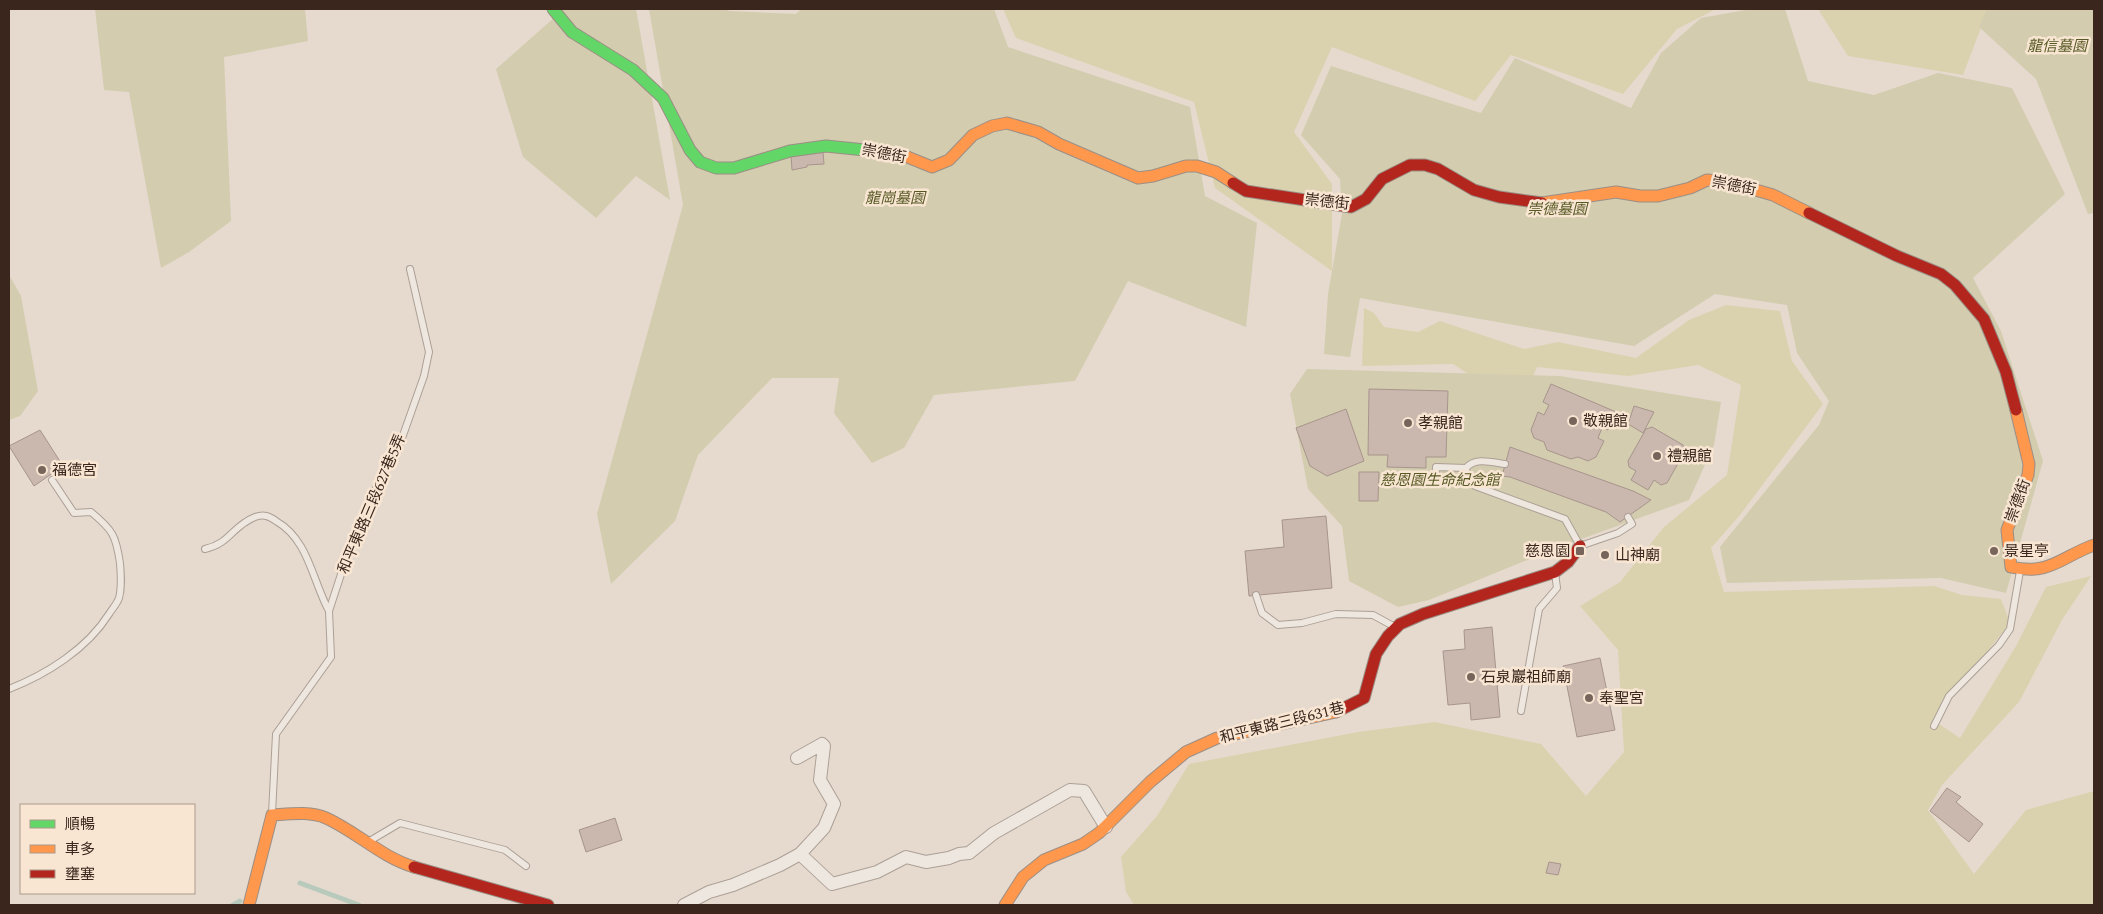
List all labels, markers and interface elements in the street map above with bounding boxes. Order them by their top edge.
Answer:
park label: 龍信墓園 [2027,35,2089,58]
street label: 崇德街 [860,138,908,170]
street label: 崇德街 [1710,170,1758,202]
park label: 龍崗墓園 [865,187,927,210]
street label: 崇德街 [1303,188,1351,216]
park label: 崇德墓園 [1527,198,1589,221]
place label: 敬親館 [1583,410,1628,433]
place label: 孝親館 [1418,412,1463,435]
marker: 敬親館 [1567,415,1579,427]
marker: 孝親館 [1402,417,1414,429]
street label: 和平東路三段627巷5弄 [332,430,412,578]
place label: 禮親館 [1667,445,1712,468]
marker: 禮親館 [1651,450,1663,462]
place label: 福德宮 [52,459,97,482]
marker: 福德宮 [36,464,48,476]
park label: 慈恩園生命紀念館 [1380,469,1502,492]
street label: 崇德街 [1999,476,2037,526]
place label: 慈恩園 [1525,540,1570,563]
place label: 景星亭 [2004,540,2049,563]
place label: 山神廟 [1615,544,1660,567]
marker: 慈恩園 [1574,545,1586,557]
marker: 景星亭 [1988,545,2000,557]
marker: 山神廟 [1599,549,1611,561]
place label: 石泉巖祖師廟 [1481,666,1571,689]
marker: 石泉巖祖師廟 [1465,671,1477,683]
place label: 奉聖宮 [1599,687,1644,710]
marker: 奉聖宮 [1583,692,1595,704]
street label: 和平東路三段631巷 [1217,696,1347,750]
legend [20,804,195,894]
text: 順暢 [65,813,95,836]
text: 車多 [65,838,95,861]
text: 壅塞 [65,863,95,886]

